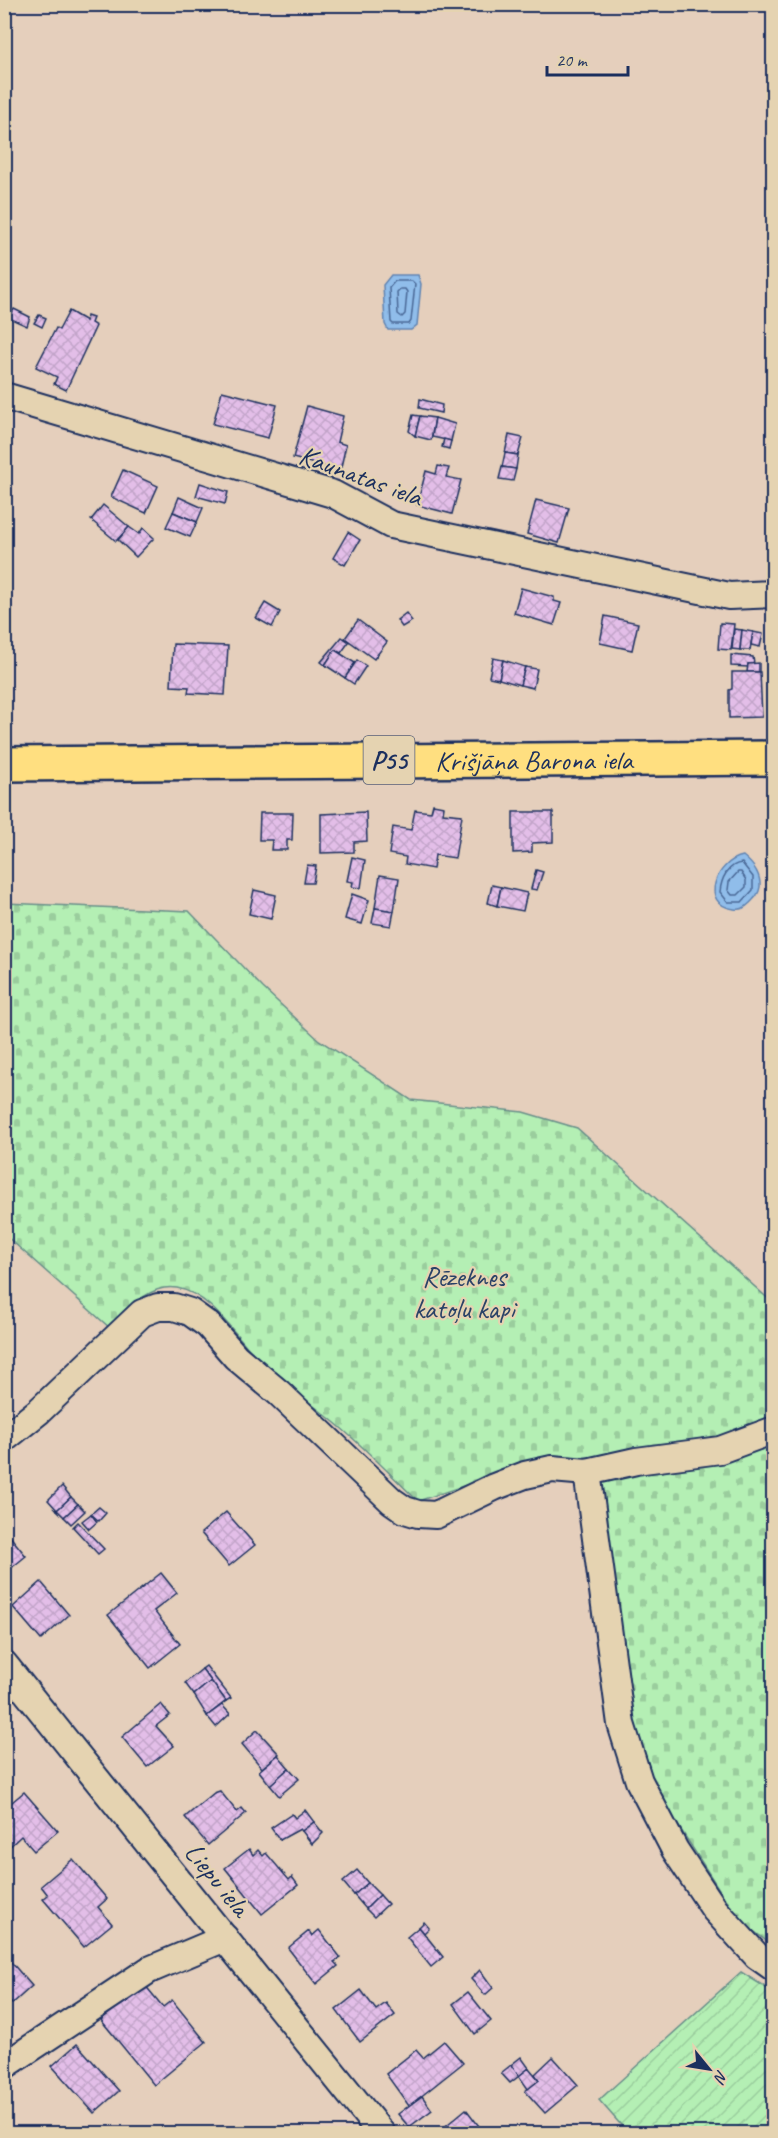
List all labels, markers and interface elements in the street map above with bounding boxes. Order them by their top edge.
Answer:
scale bar [547,39,628,77]
text: 20 m [556,49,589,71]
street label: Kaunatas iela [294,437,429,515]
road number: P55 [364,736,414,784]
street label: Krišjāņa Barona iela [435,742,635,779]
park label: Rēzeknes katoļu kapi [414,1259,518,1326]
street label: Liepu iela [177,1835,259,1925]
north arrow [679,2039,739,2099]
text: N [708,2067,732,2088]

